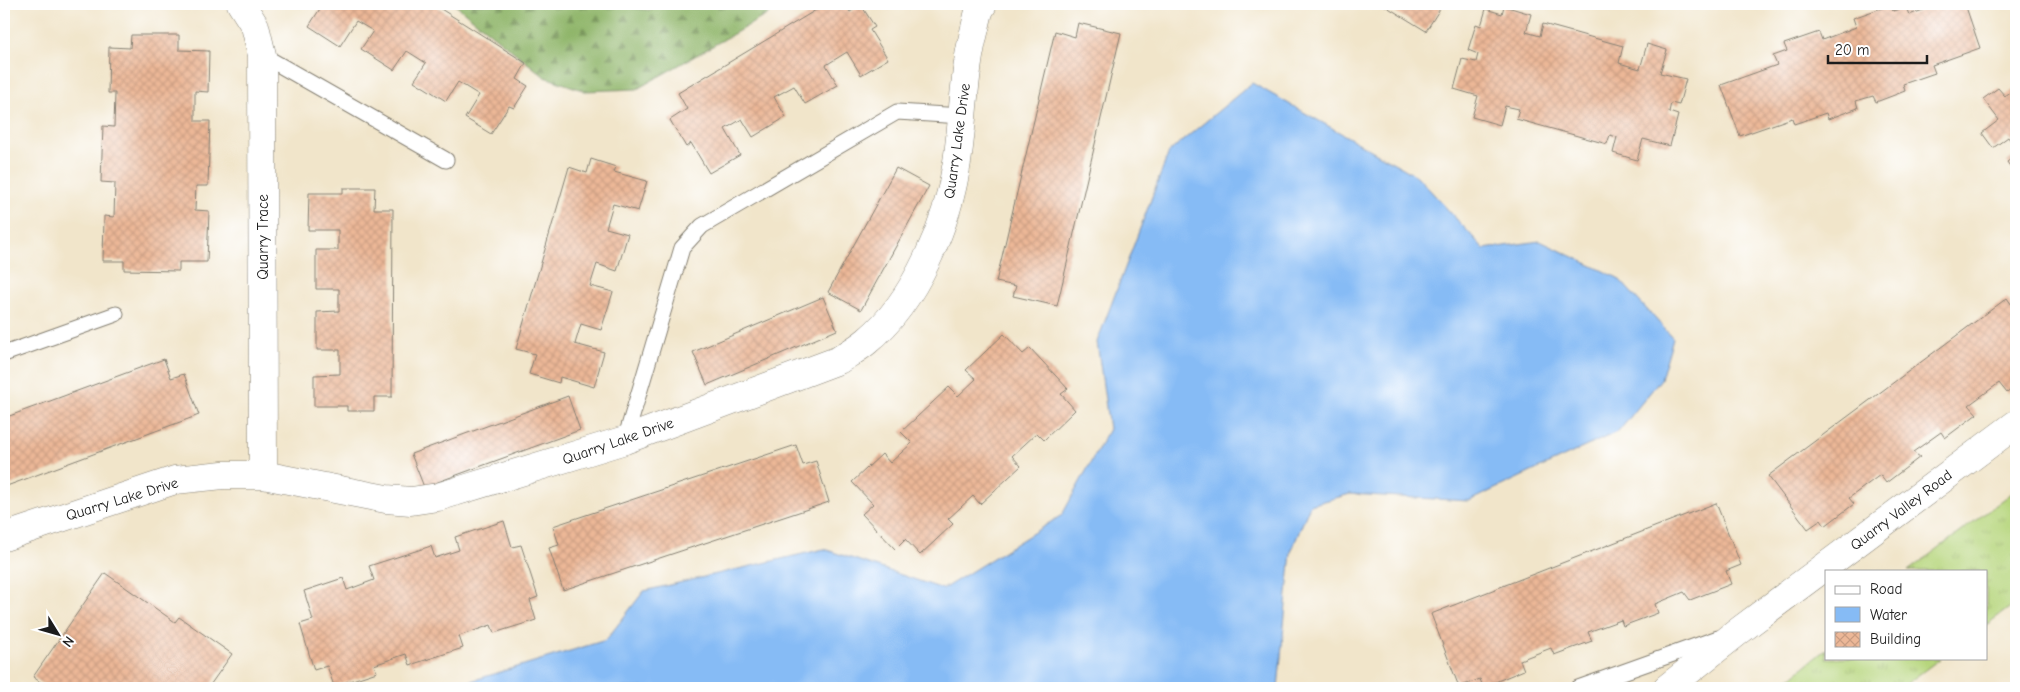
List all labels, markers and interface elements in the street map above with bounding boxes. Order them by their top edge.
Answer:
scale bar [1828,32,1926,64]
text: 20 m [1835,41,1869,59]
street label: Quarry Lake Drive [940,82,974,200]
street label: Quarry Trace [254,194,272,280]
street label: Quarry Lake Drive [560,413,676,468]
street label: Quarry Valley Road [1847,466,1955,554]
street label: Quarry Lake Drive [64,473,181,525]
legend [1825,570,1988,660]
text: Road [1870,580,1902,598]
text: Water [1870,606,1907,624]
north arrow [32,610,82,660]
text: Building [1870,630,1921,648]
text: N [58,633,78,650]

